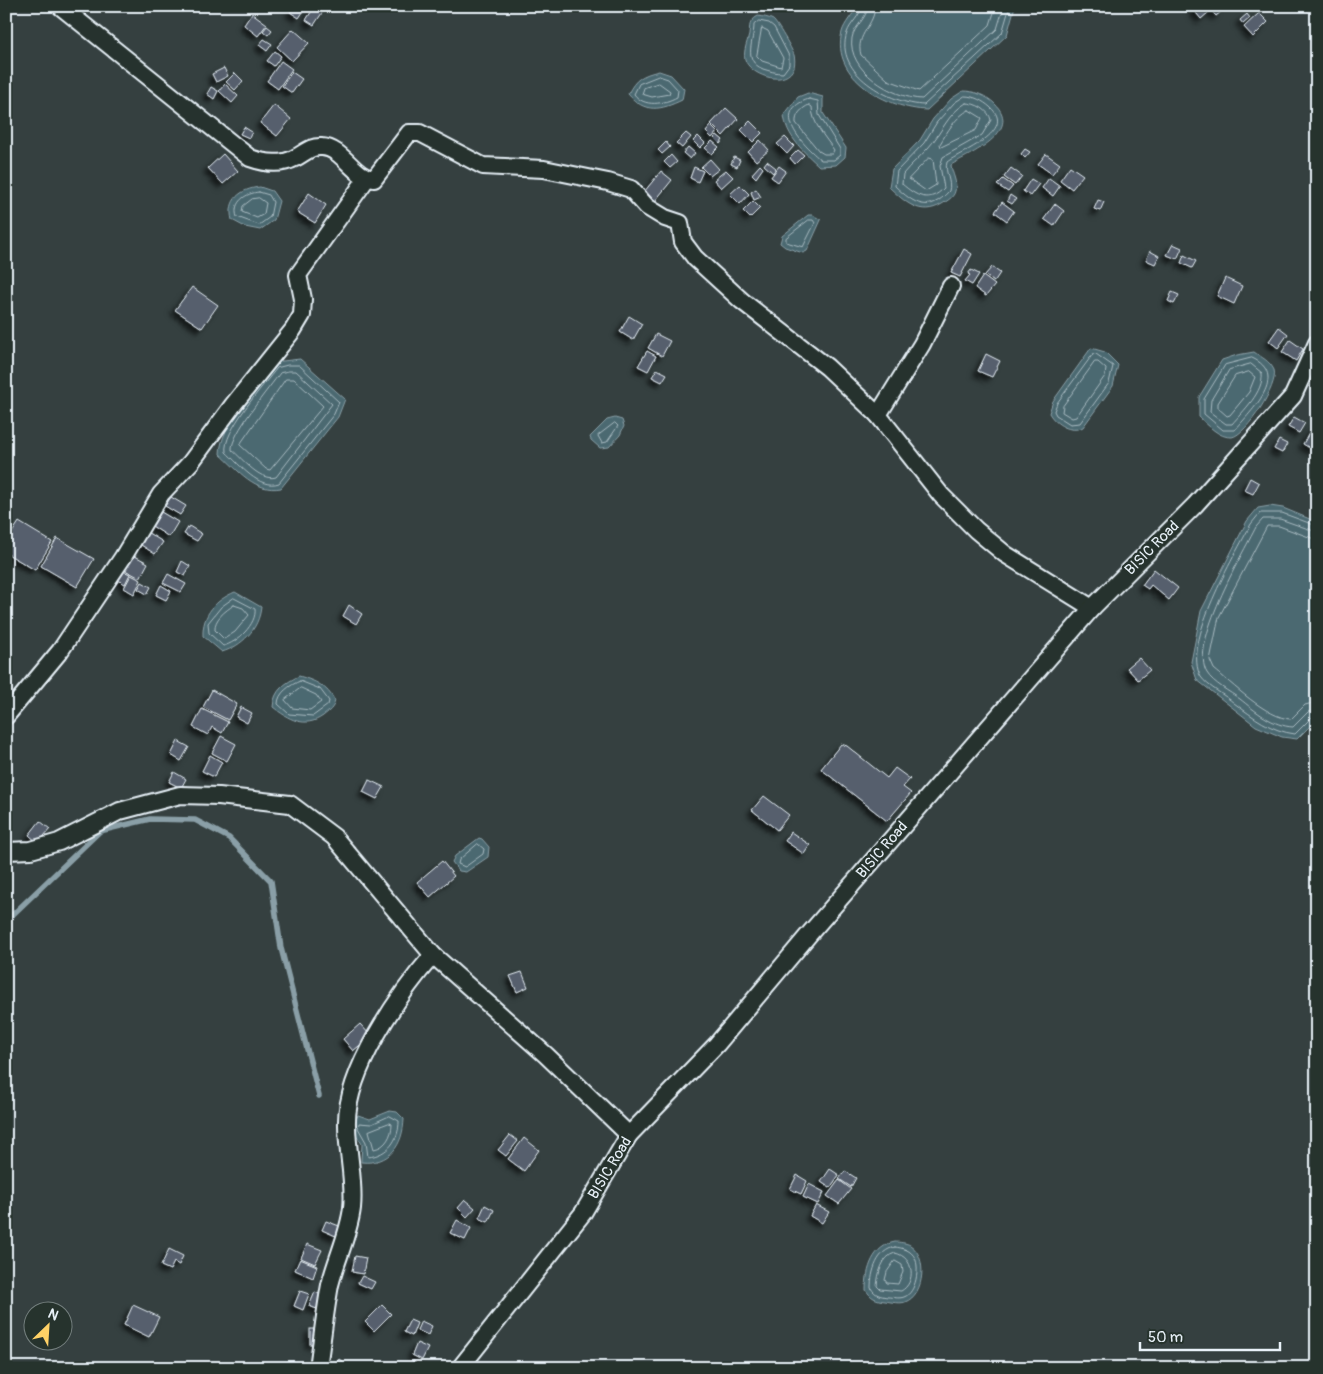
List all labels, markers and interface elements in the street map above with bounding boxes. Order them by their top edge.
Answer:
street label: BISIC Road [1121,517,1183,579]
street label: BISIC Road [852,818,912,882]
street label: BISIC Road [584,1133,636,1203]
north arrow [22,1302,72,1352]
text: N [45,1305,61,1324]
scale bar [1140,1319,1280,1351]
text: 50 m [1148,1328,1183,1347]

